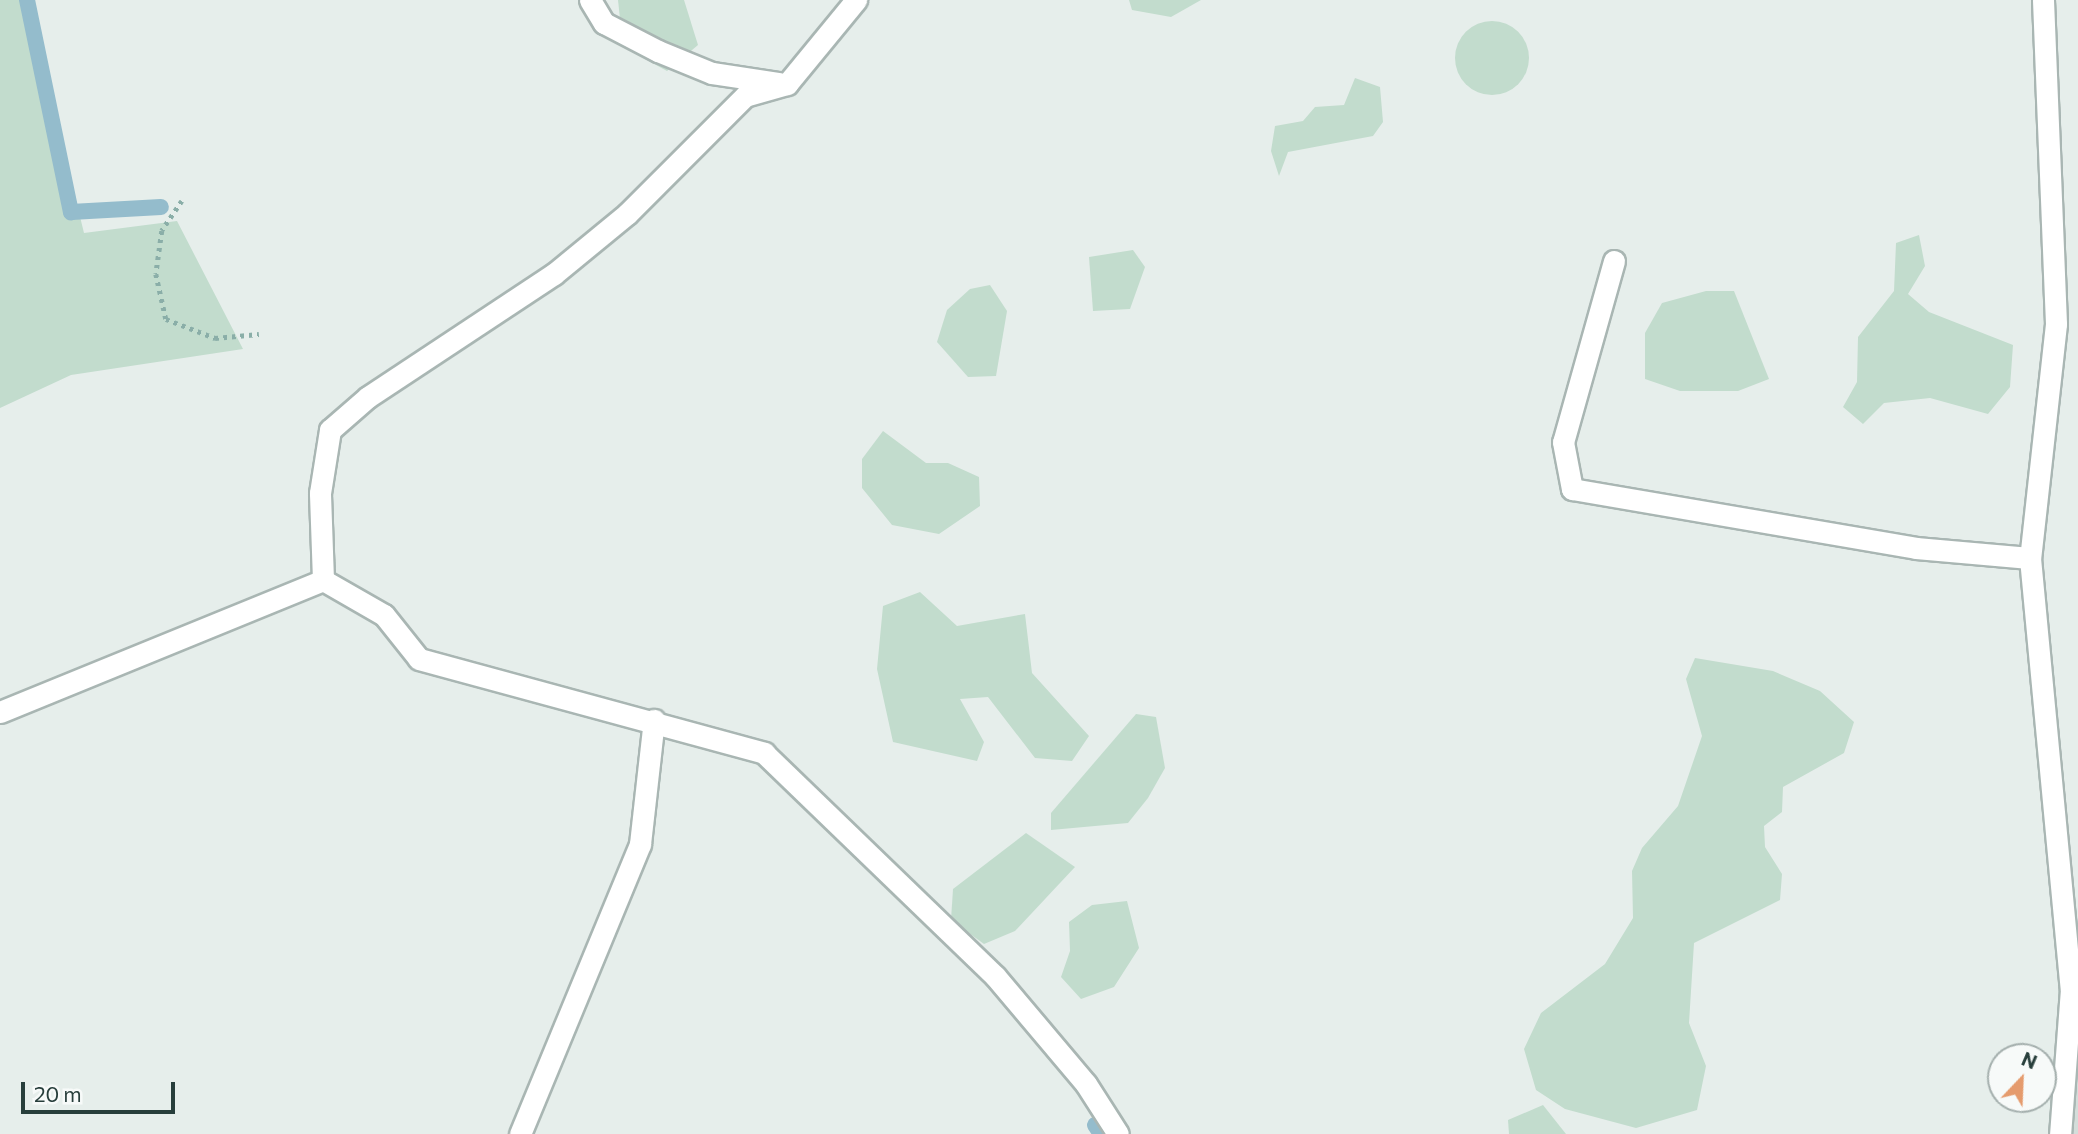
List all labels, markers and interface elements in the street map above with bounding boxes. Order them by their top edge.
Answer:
north arrow [1987,1043,2057,1113]
text: N [2019,1047,2041,1073]
scale bar [24,1068,178,1112]
text: 20 m [34,1081,82,1106]

